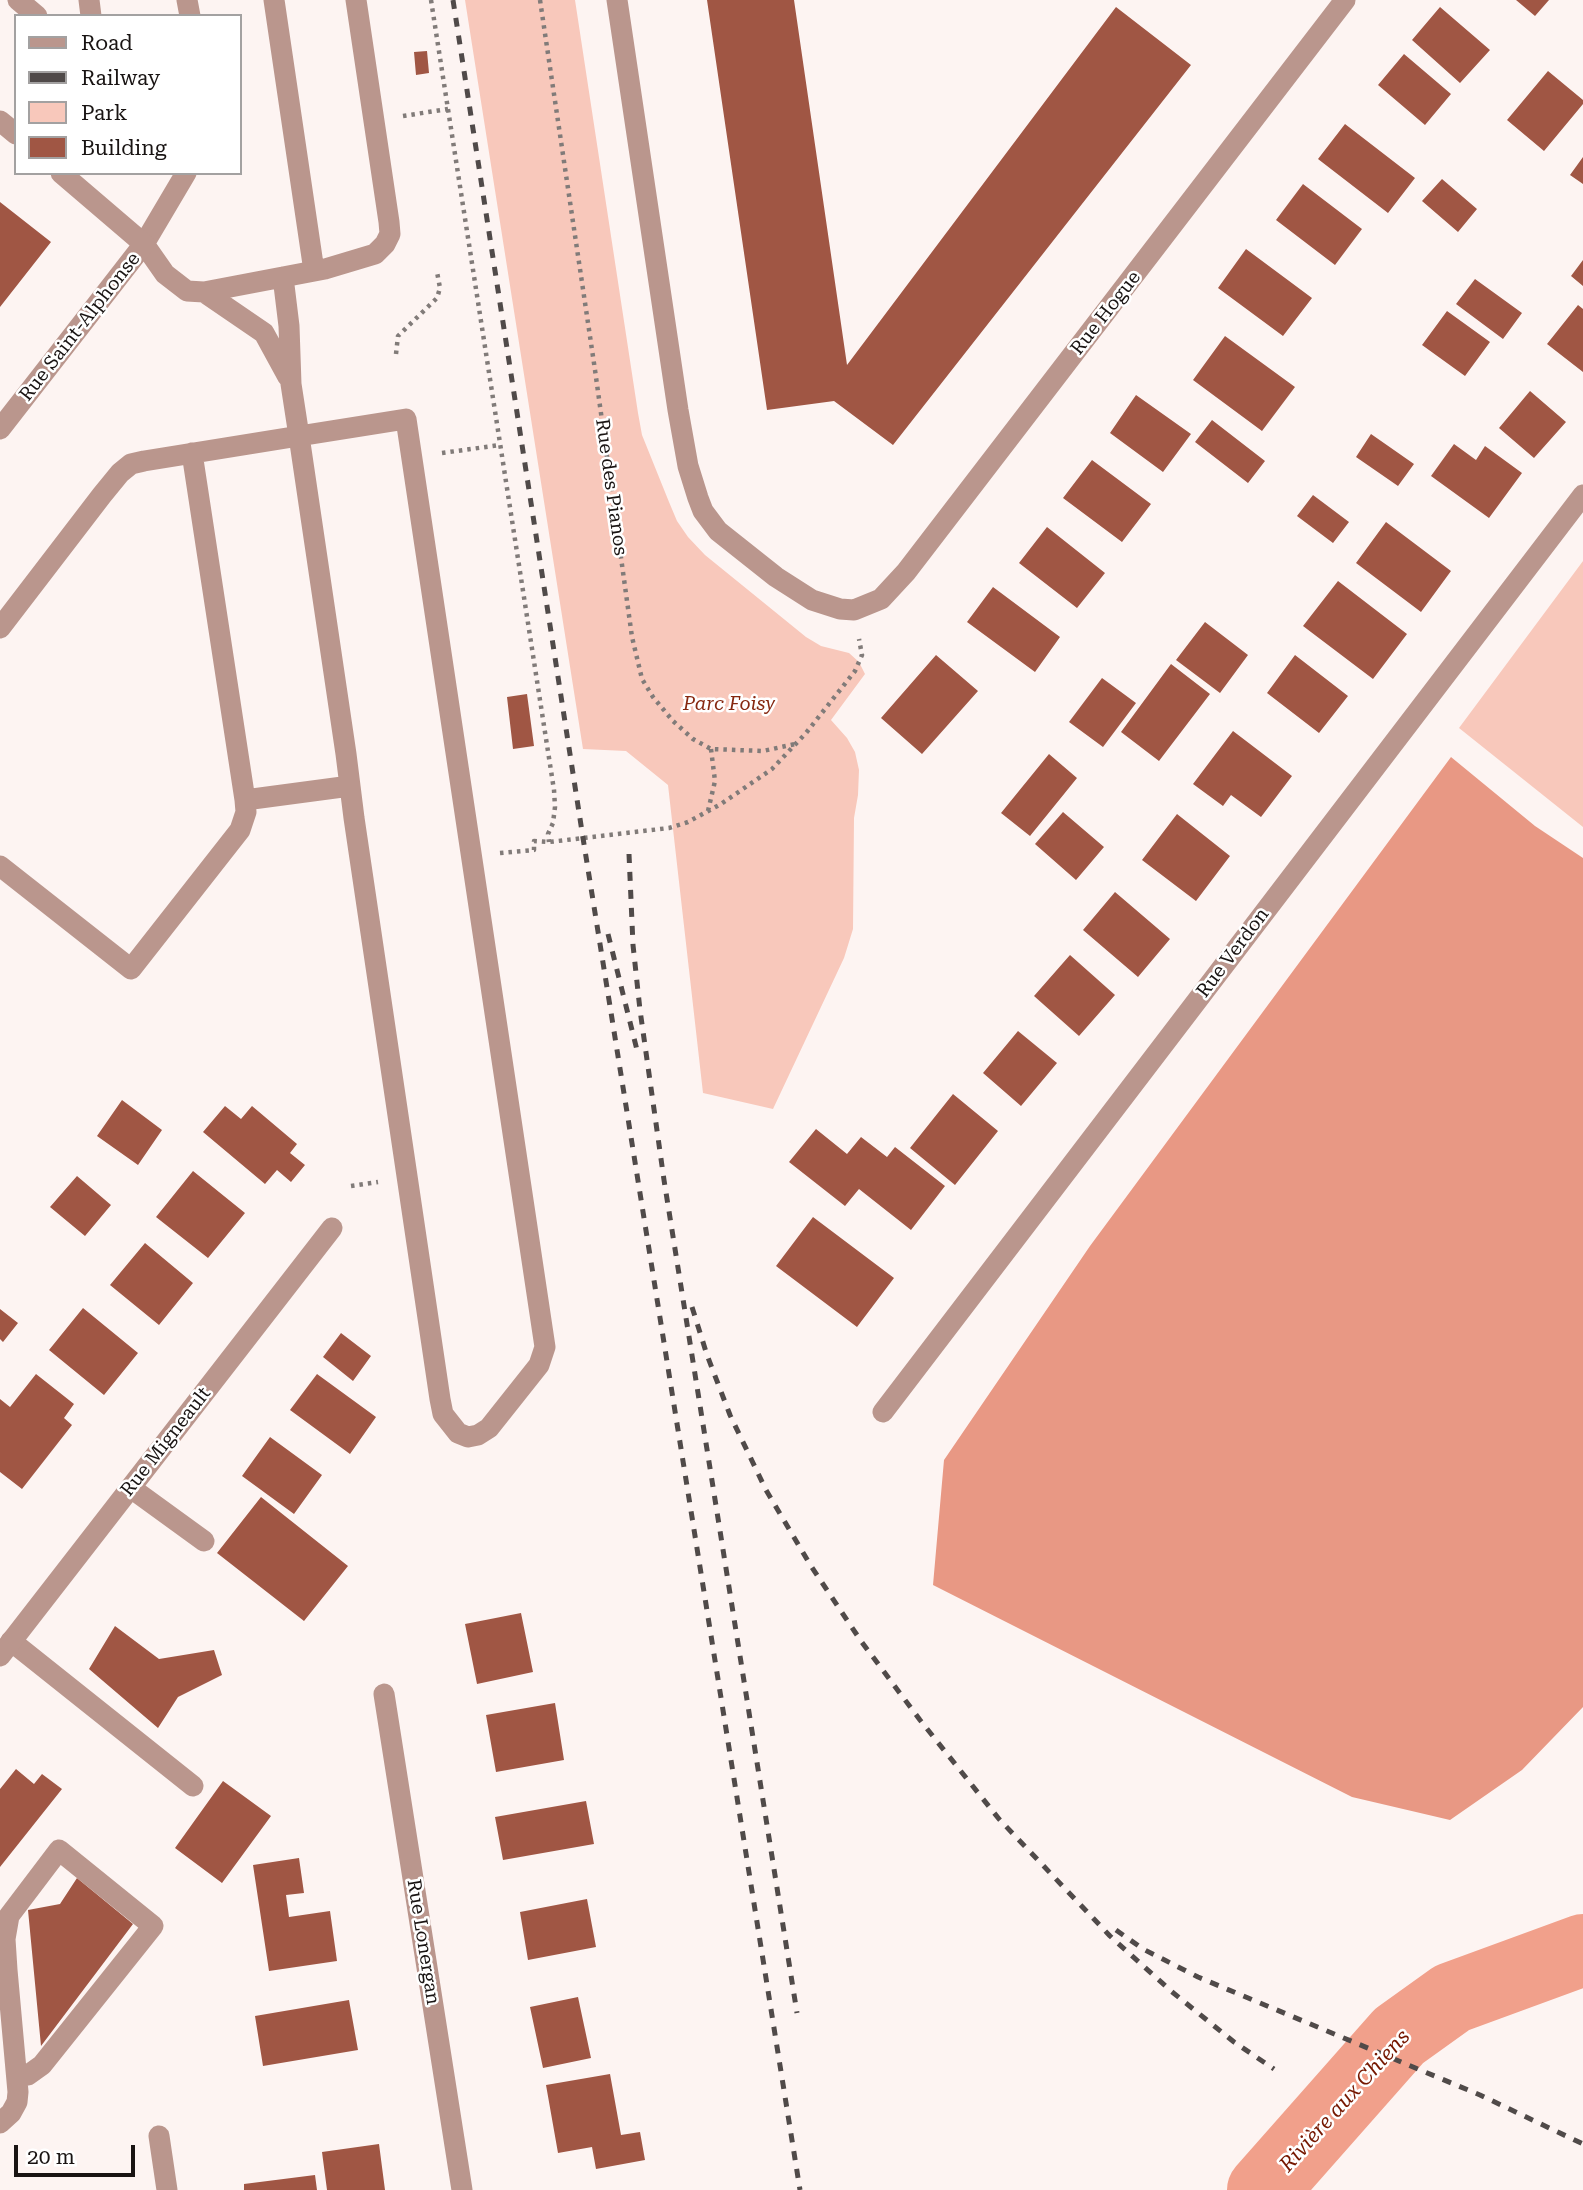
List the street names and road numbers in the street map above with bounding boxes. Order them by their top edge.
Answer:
street label: Rue Saint-Alphonse [15,248,145,406]
street label: Rue Hogue [1066,266,1146,360]
street label: Rue des Pianos [590,417,632,557]
street label: Rue Verdon [1192,904,1274,1002]
street label: Rue Migneault [116,1383,216,1501]
street label: Rue Lonergan [402,1878,444,2006]

